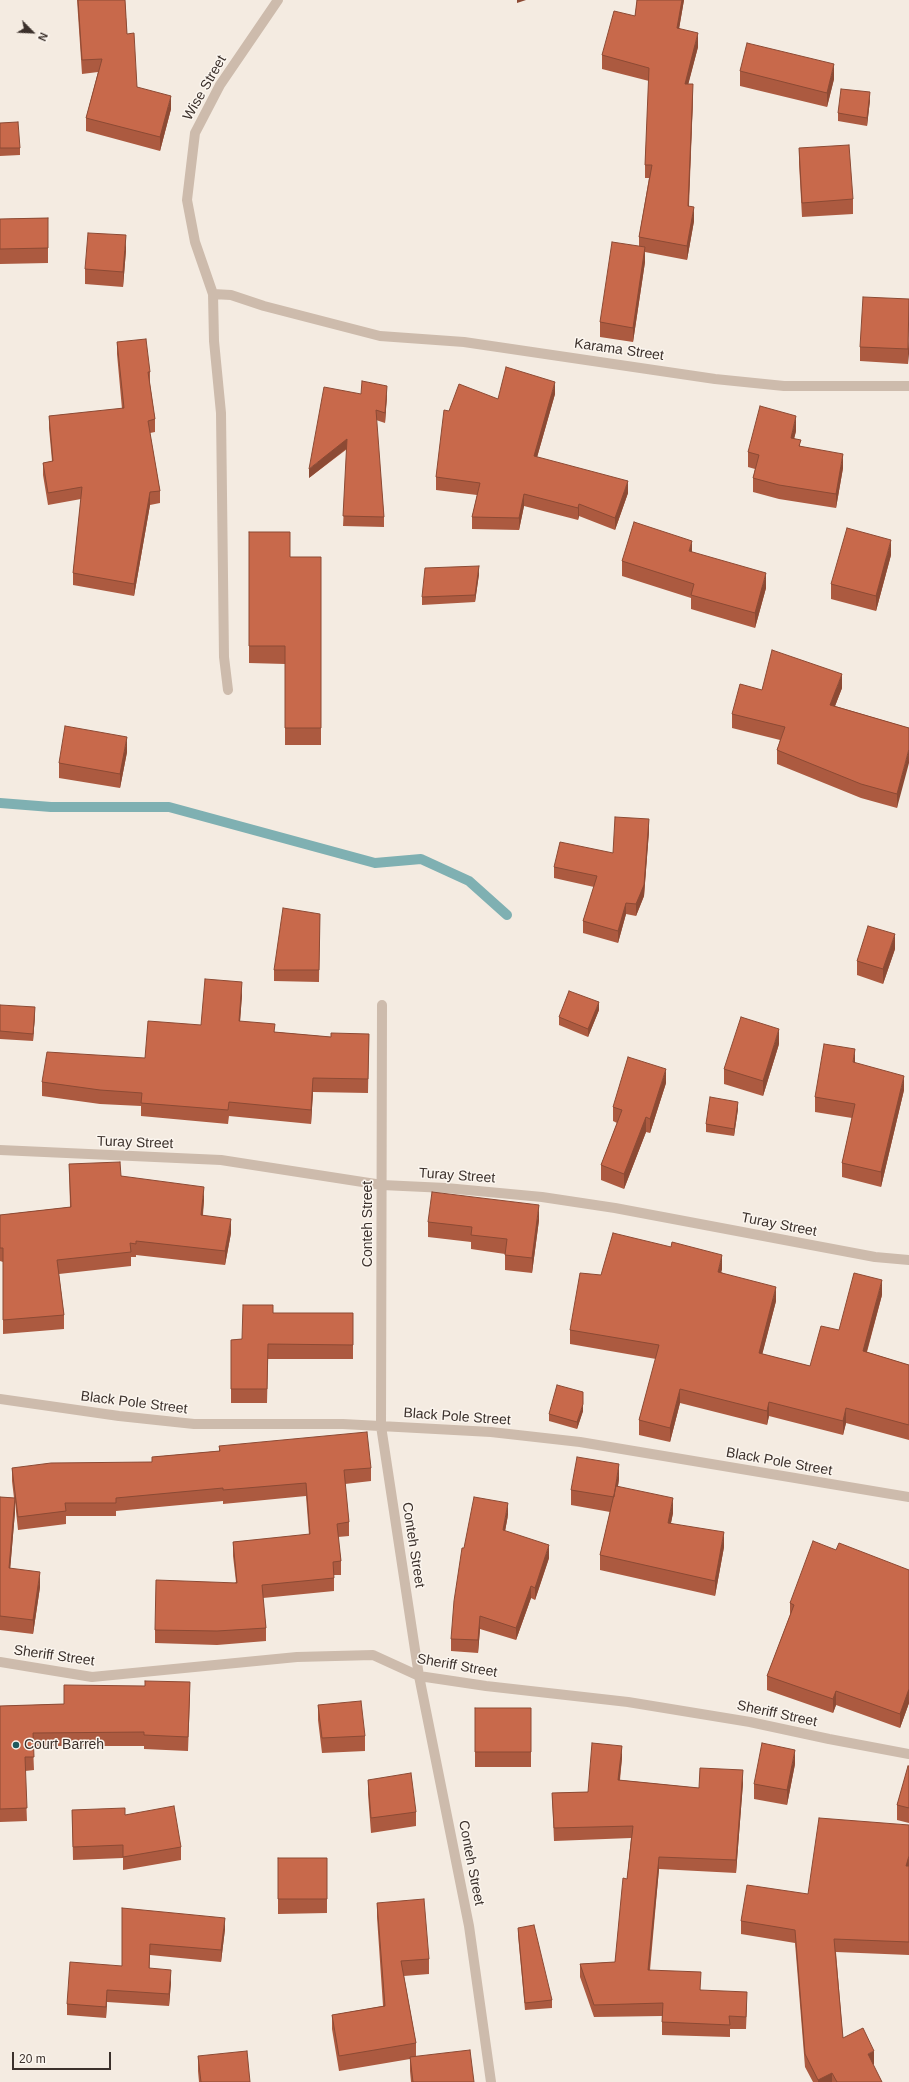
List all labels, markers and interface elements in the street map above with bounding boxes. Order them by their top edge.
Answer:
north arrow [12,12,52,52]
text: N [36,31,50,43]
street label: Wise Street [180,52,230,124]
street label: Karama Street [573,335,665,365]
street label: Turay Street [96,1133,174,1153]
street label: Turay Street [418,1165,496,1187]
street label: Conteh Street [360,1181,376,1267]
street label: Turay Street [740,1209,818,1241]
street label: Black Pole Street [80,1388,188,1418]
street label: Black Pole Street [403,1405,511,1429]
street label: Black Pole Street [725,1444,833,1480]
street label: Conteh Street [398,1501,428,1589]
street label: Sheriff Street [13,1642,95,1670]
street label: Sheriff Street [415,1651,499,1681]
street label: Sheriff Street [735,1697,819,1731]
place label: Court Barreh [24,1737,104,1753]
marker: Court Barreh [11,1740,21,1750]
street label: Conteh Street [455,1819,487,1907]
scale bar [14,2044,113,2070]
text: 20 m [19,2052,46,2066]

